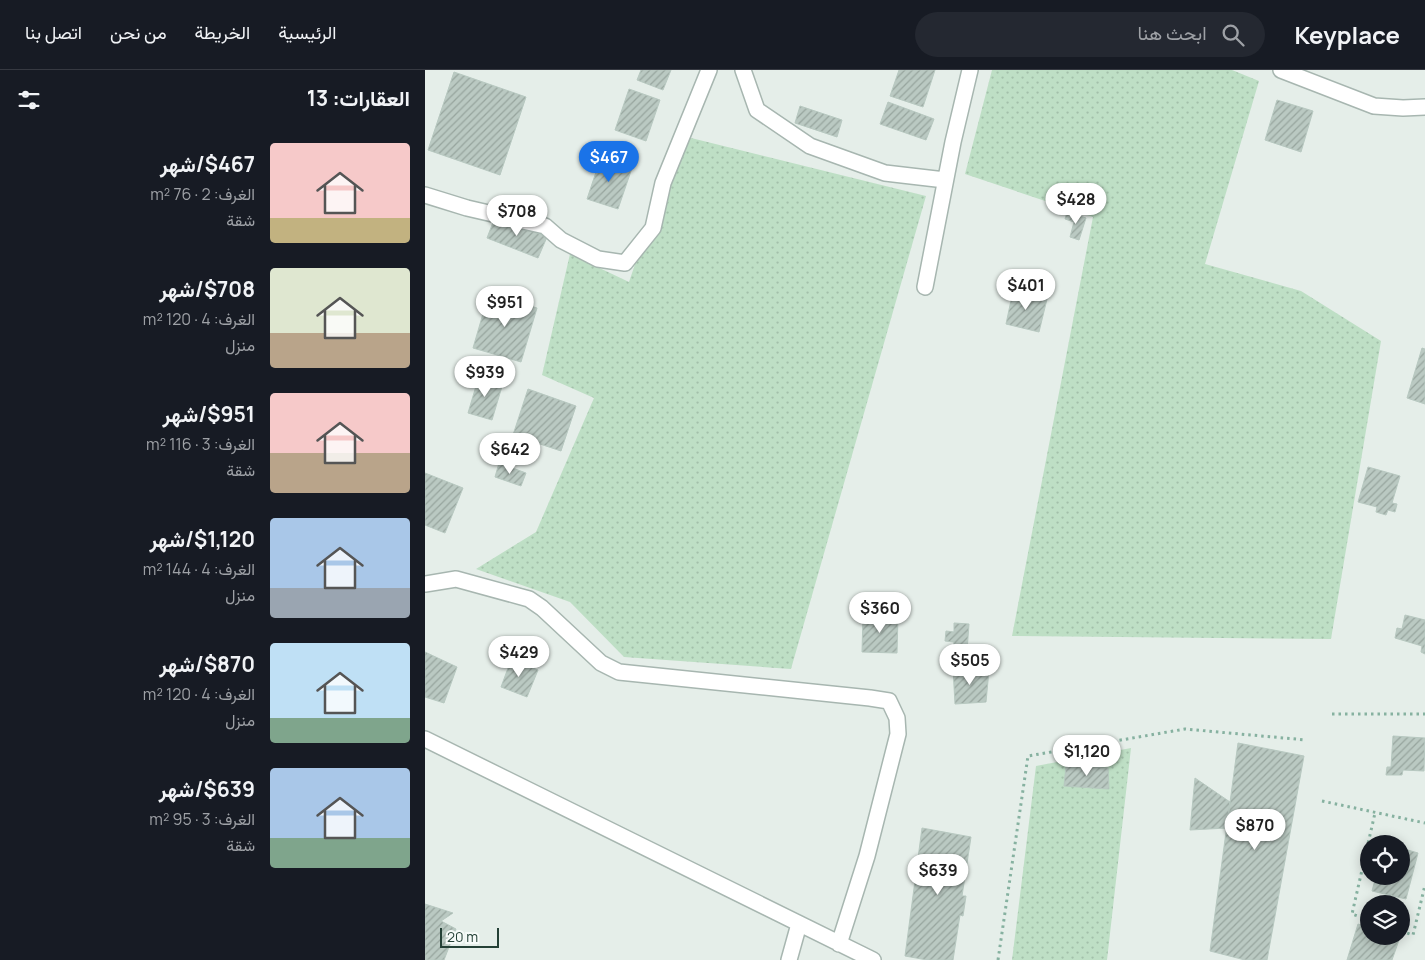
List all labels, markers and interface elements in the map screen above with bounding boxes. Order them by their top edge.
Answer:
search box [915,12,1265,57]
text: Keyplace [1295,18,1400,51]
text: اتصل بنا [25,20,82,44]
text: من نحن [110,20,167,44]
text: الخريطة [195,20,250,44]
text: الرئيسية [278,20,336,44]
text: ابحث هنا [1138,20,1207,46]
icon: search [1219,21,1247,49]
text: العقارات: 13 [307,84,410,112]
icon: filters [15,86,43,114]
pin: $467 [579,140,639,183]
text: $467 [590,146,628,168]
text: $467/شهر [160,150,255,178]
icon: home [310,163,370,223]
pin: $428 [1046,182,1106,225]
text: الغرف: 2 · 76 m² [150,183,255,205]
text: $428 [1056,188,1096,210]
pin: $708 [487,194,547,237]
text: $708 [498,200,536,222]
text: شقة [226,209,255,231]
pin: $401 [996,268,1056,311]
text: $401 [1007,274,1045,296]
text: $708/شهر [159,275,255,303]
pin: $951 [475,286,535,328]
icon: home [310,288,370,348]
text: $951 [487,291,523,313]
text: الغرف: 4 · 120 m² [143,308,255,330]
text: منزل [225,334,255,356]
pin: $939 [455,356,515,398]
text: $939 [465,361,505,383]
text: $951/شهر [163,400,255,428]
icon: home [310,413,370,473]
pin: $642 [480,432,540,475]
text: الغرف: 3 · 116 m² [146,433,255,455]
text: $642 [490,438,530,460]
text: شقة [226,459,255,481]
text: $1,120/شهر [149,525,255,553]
icon: home [310,538,370,598]
text: الغرف: 4 · 144 m² [143,558,255,580]
text: منزل [225,584,255,606]
pin: $360 [850,592,910,634]
text: $360 [860,597,900,619]
pin: $429 [489,636,549,678]
text: $429 [499,641,539,663]
pin: $505 [940,644,1000,686]
text: $505 [950,649,990,671]
text: $870/شهر [159,650,255,678]
icon: home [310,663,370,723]
text: الغرف: 4 · 120 m² [143,683,255,705]
text: منزل [225,709,255,731]
pin: $1,120 [1046,734,1128,777]
text: $1,120 [1064,740,1110,762]
text: $639/شهر [159,775,255,803]
icon: home [310,788,370,848]
text: الغرف: 3 · 95 m² [149,808,255,830]
pin: $870 [1225,808,1285,851]
text: $870 [1236,814,1274,836]
text: شقة [226,834,255,856]
map controls [1360,835,1410,945]
button: locate [1360,835,1410,885]
pin: $639 [908,854,968,896]
text: $639 [918,859,958,881]
button: layers [1360,895,1410,945]
scale bar [440,925,499,948]
text: 20 m [447,927,478,946]

